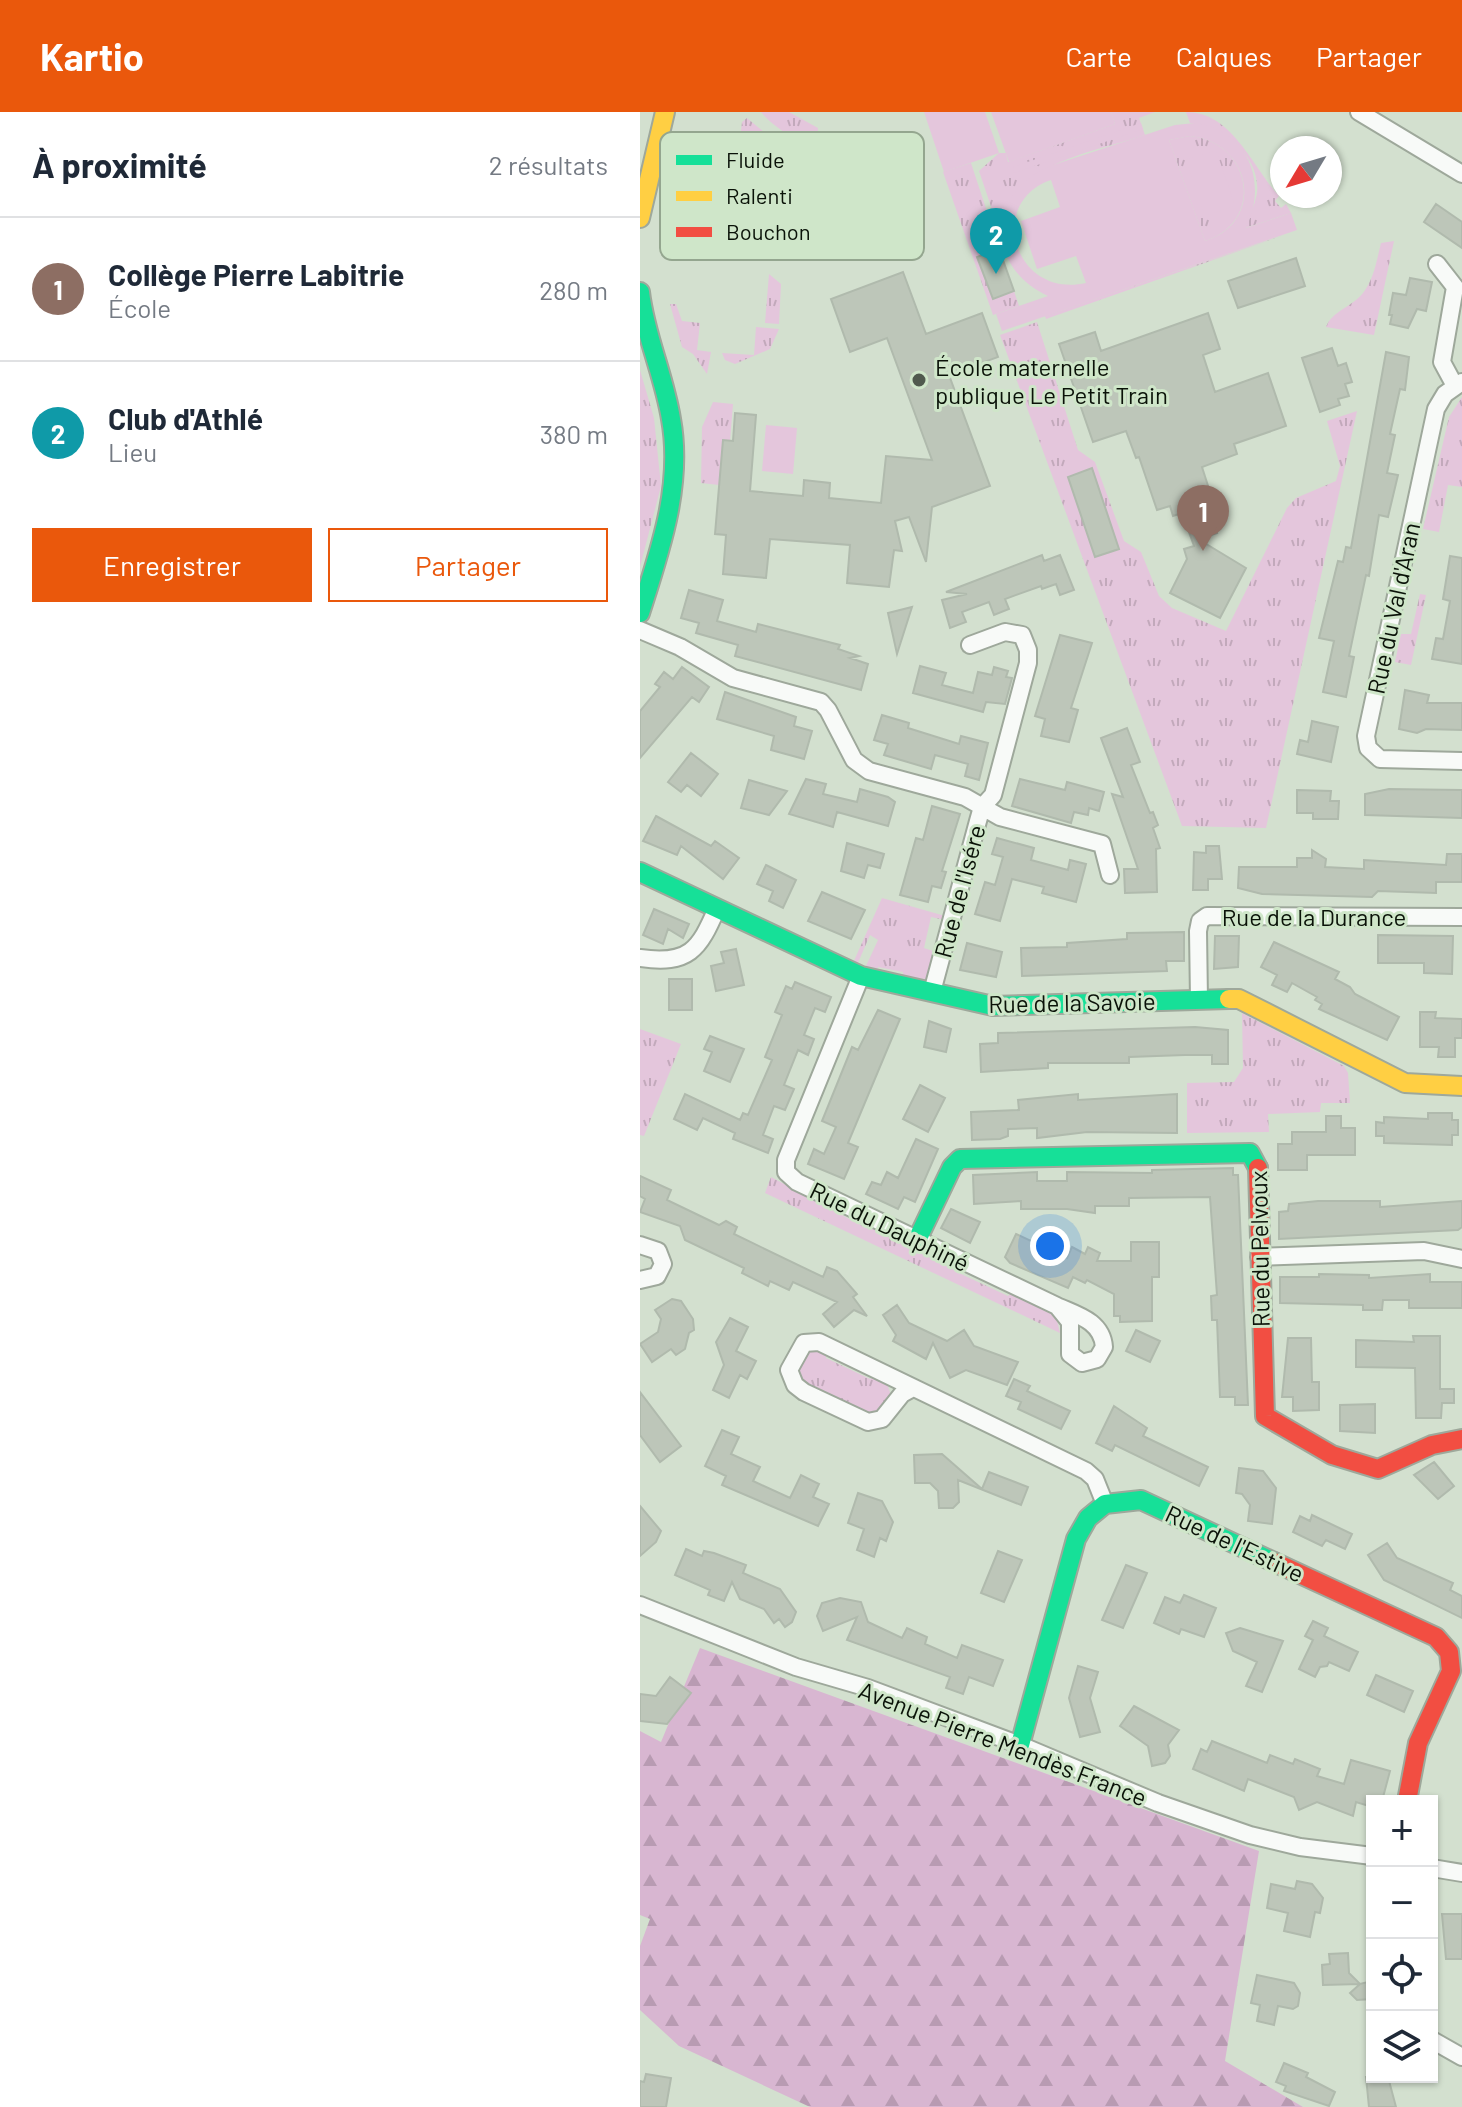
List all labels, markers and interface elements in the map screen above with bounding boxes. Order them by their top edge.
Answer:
text: Kartio [40,33,144,79]
text: Carte [1065,39,1132,73]
text: Calques [1176,39,1272,73]
text: Partager [1316,39,1422,73]
legend [660,132,924,260]
north arrow [1270,136,1342,208]
text: À proximité [32,144,207,185]
text: Fluide [726,146,785,172]
text: 2 résultats [489,149,608,180]
text: Ralenti [726,182,793,208]
pin: 2 [970,208,1022,274]
text: Bouchon [726,218,811,244]
text: Collège Pierre Labitrie [108,256,404,292]
text: 1 [53,274,63,305]
text: 280 m [539,274,608,305]
text: École [108,292,171,323]
place label: École maternelle publique Le Petit Train [935,352,1168,409]
marker: École maternelle publique Le Petit Train [910,371,928,389]
text: Club d'Athlé [108,400,263,436]
text: 2 [51,418,65,449]
text: 380 m [540,418,608,449]
text: Lieu [108,436,157,467]
pin: 1 [1177,485,1229,551]
street label: Rue du Val d'Aran [1361,520,1425,696]
button: Enregistrer [32,528,312,602]
button: Partager [328,528,608,602]
street label: Rue de l'Isére [927,821,991,961]
street label: Rue de la Durance [1222,902,1406,931]
street label: Rue de la Savoie [988,986,1156,1018]
street label: Rue du Pelvoux [1243,1171,1275,1327]
street label: Rue du Dauphiné [806,1175,974,1277]
your location [1030,1226,1070,1266]
street label: Rue de l'Estive [1161,1498,1309,1588]
street label: Avenue Pierre Mendès France [855,1675,1151,1811]
map controls [1366,1795,1438,2083]
button: + [1366,1795,1438,1867]
button: − [1366,1867,1438,1939]
button: locate [1366,1939,1438,2011]
button: layers [1366,2011,1438,2083]

